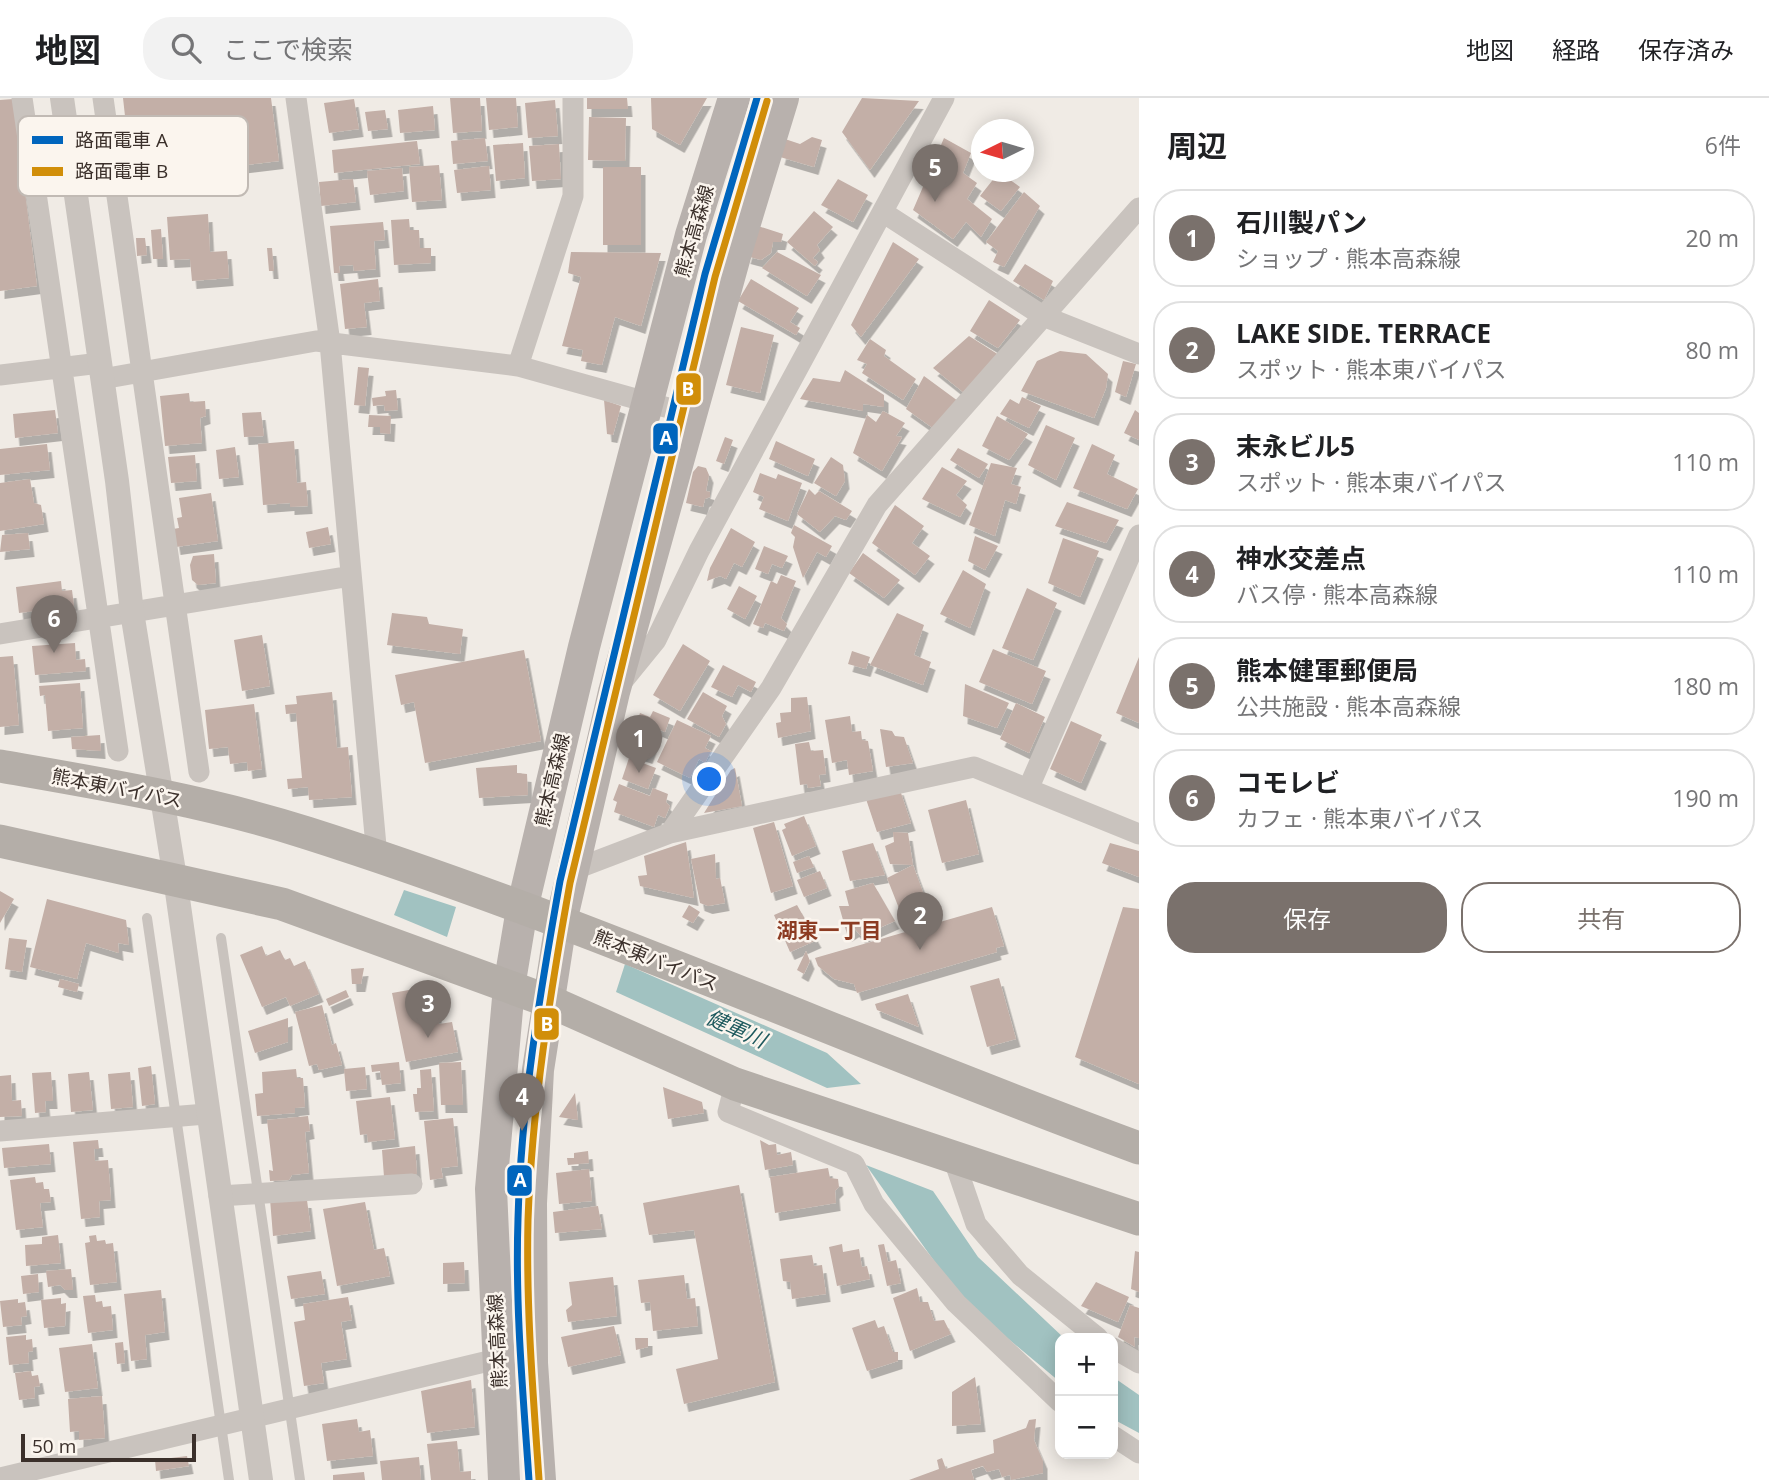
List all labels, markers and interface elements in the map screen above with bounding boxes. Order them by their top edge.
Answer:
search box [143,17,633,80]
text: 地図 [35,27,101,72]
icon: search [167,29,205,67]
text: ここで検索 [223,31,353,67]
text: 地図 [1466,33,1514,66]
text: 経路 [1552,33,1600,66]
text: 保存済み [1638,33,1734,66]
legend [18,116,248,196]
north arrow [971,119,1034,182]
text: 周辺 [1167,125,1227,166]
text: 路面電車 A [75,127,168,153]
text: 6件 [1705,129,1741,161]
pin: 5 [912,144,958,202]
text: 路面電車 B [75,158,168,184]
street label: 熊本高森線 [668,182,720,280]
text: 石川製パン [1236,204,1367,240]
text: 1 [1185,222,1199,254]
text: 20 m [1685,222,1739,254]
text: ショップ · 熊本高森線 [1236,242,1461,274]
text: LAKE SIDE. TERRACE [1236,315,1491,351]
text: 2 [1185,334,1199,366]
text: 80 m [1685,334,1739,366]
text: スポット · 熊本東バイパス [1236,353,1507,385]
line badge: B [675,372,702,406]
text: B [682,376,694,402]
line badge: A [652,422,679,455]
text: A [659,425,673,451]
text: 末永ビル5 [1236,428,1355,464]
text: 3 [1185,446,1199,478]
text: 110 m [1672,446,1739,478]
text: スポット · 熊本東バイパス [1236,466,1507,498]
text: 神水交差点 [1236,540,1366,576]
text: 4 [1185,558,1199,590]
text: 110 m [1672,558,1739,590]
text: バス停 · 熊本高森線 [1236,578,1438,610]
pin: 6 [31,595,77,653]
text: 熊本健軍郵便局 [1236,652,1418,688]
text: 5 [1185,670,1199,702]
text: 180 m [1672,670,1739,702]
text: 公共施設 · 熊本高森線 [1236,690,1461,722]
pin: 1 [616,715,662,773]
street label: 熊本高森線 [529,731,575,829]
your location [692,762,726,796]
street label: 熊本東バイパス [49,763,185,813]
text: コモレビ [1236,764,1340,800]
text: 6 [1185,782,1199,814]
text: 190 m [1672,782,1739,814]
text: カフェ · 熊本東バイパス [1236,802,1484,834]
button: 保存 [1167,882,1447,953]
button: 共有 [1461,882,1741,953]
pin: 2 [897,892,943,950]
district label: 湖東一丁目 [777,916,882,944]
street label: 熊本東バイパス [590,923,722,997]
pin: 3 [405,980,451,1038]
water label: 健軍川 [702,1002,773,1055]
line badge: B [533,1007,560,1041]
text: B [541,1011,553,1037]
pin: 4 [499,1073,545,1131]
line badge: A [506,1164,533,1197]
text: A [513,1167,527,1193]
street label: 熊本高森線 [482,1293,512,1389]
map controls [1055,1333,1118,1459]
button: + [1055,1333,1118,1396]
button: − [1055,1396,1118,1459]
scale bar [21,1431,196,1463]
text: 50 m [32,1433,76,1459]

